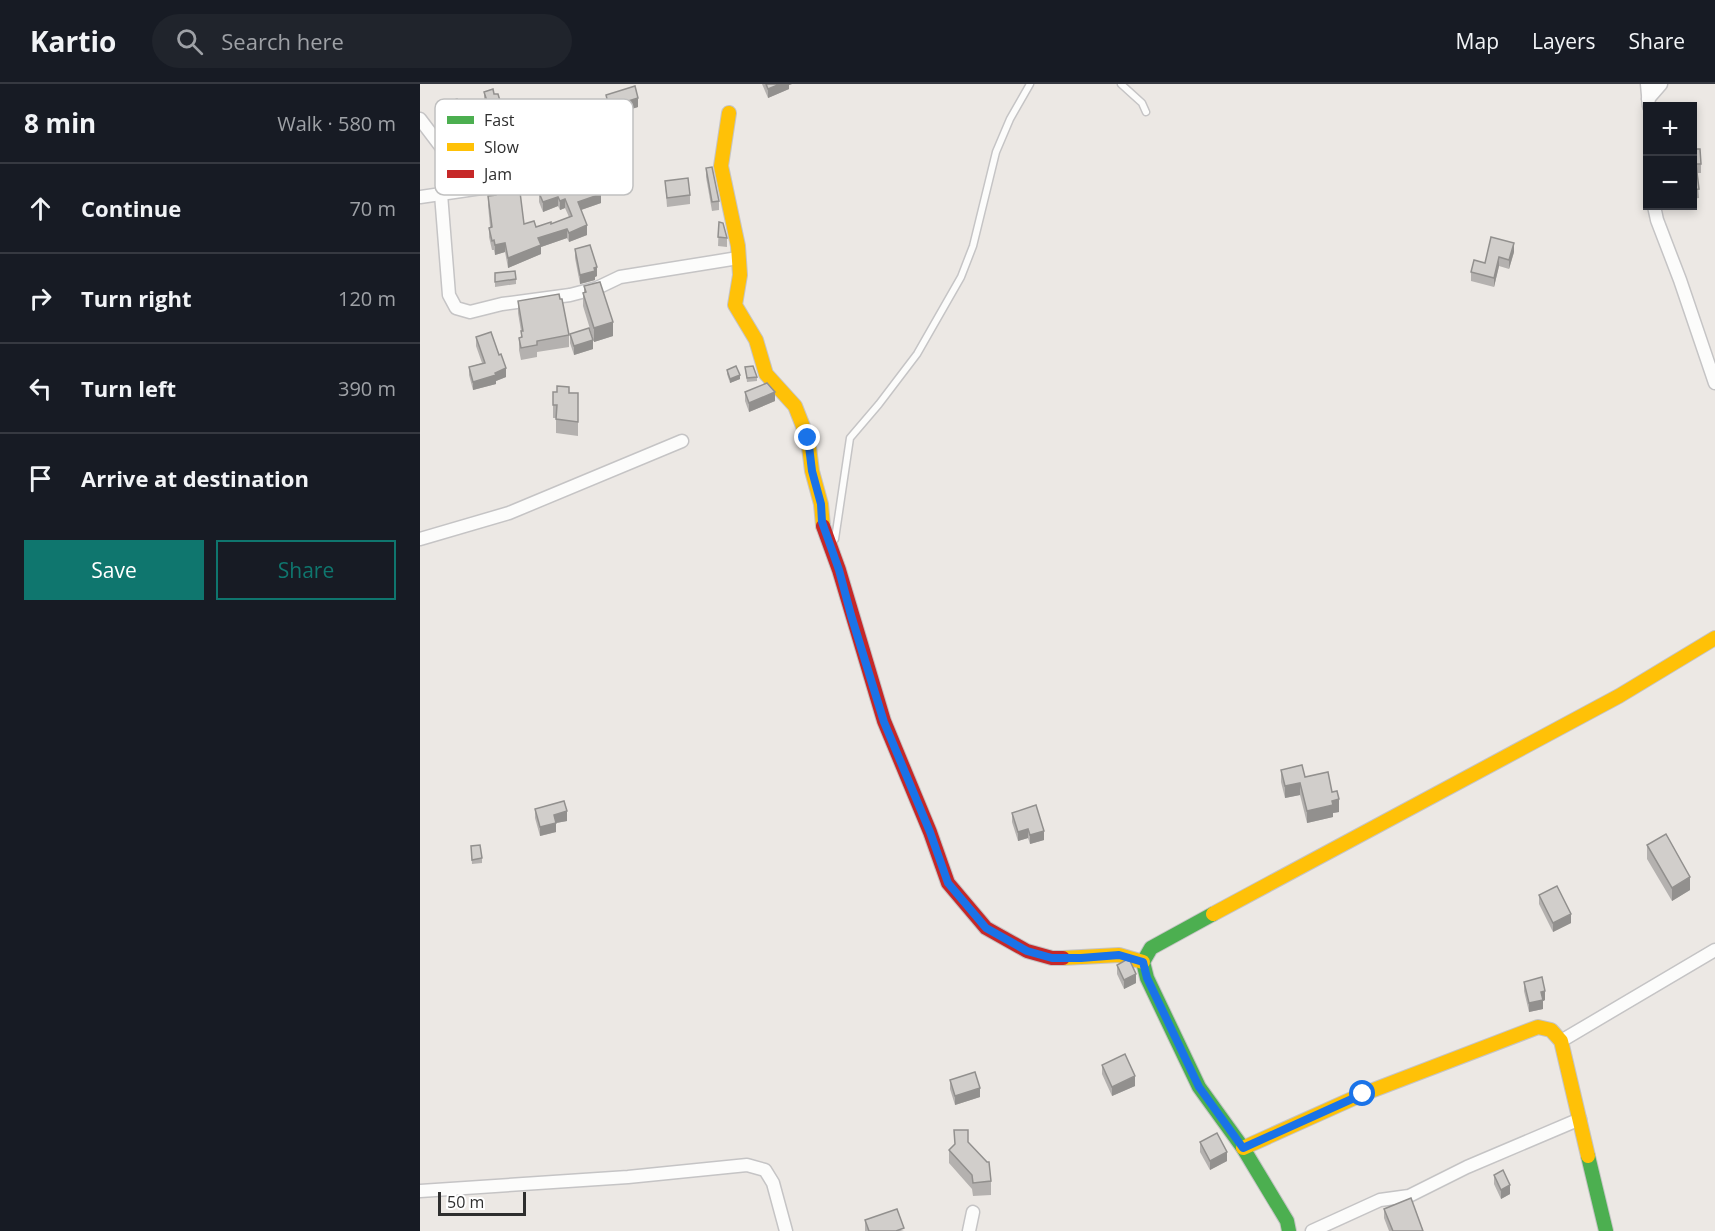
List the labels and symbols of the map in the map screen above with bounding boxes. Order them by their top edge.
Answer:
legend [435,99,633,195]
text: Fast [484,109,515,131]
text: Slow [484,136,519,158]
text: Jam [482,163,512,185]
route end [794,424,820,450]
route start [1349,1080,1375,1106]
scale bar [438,1189,526,1216]

